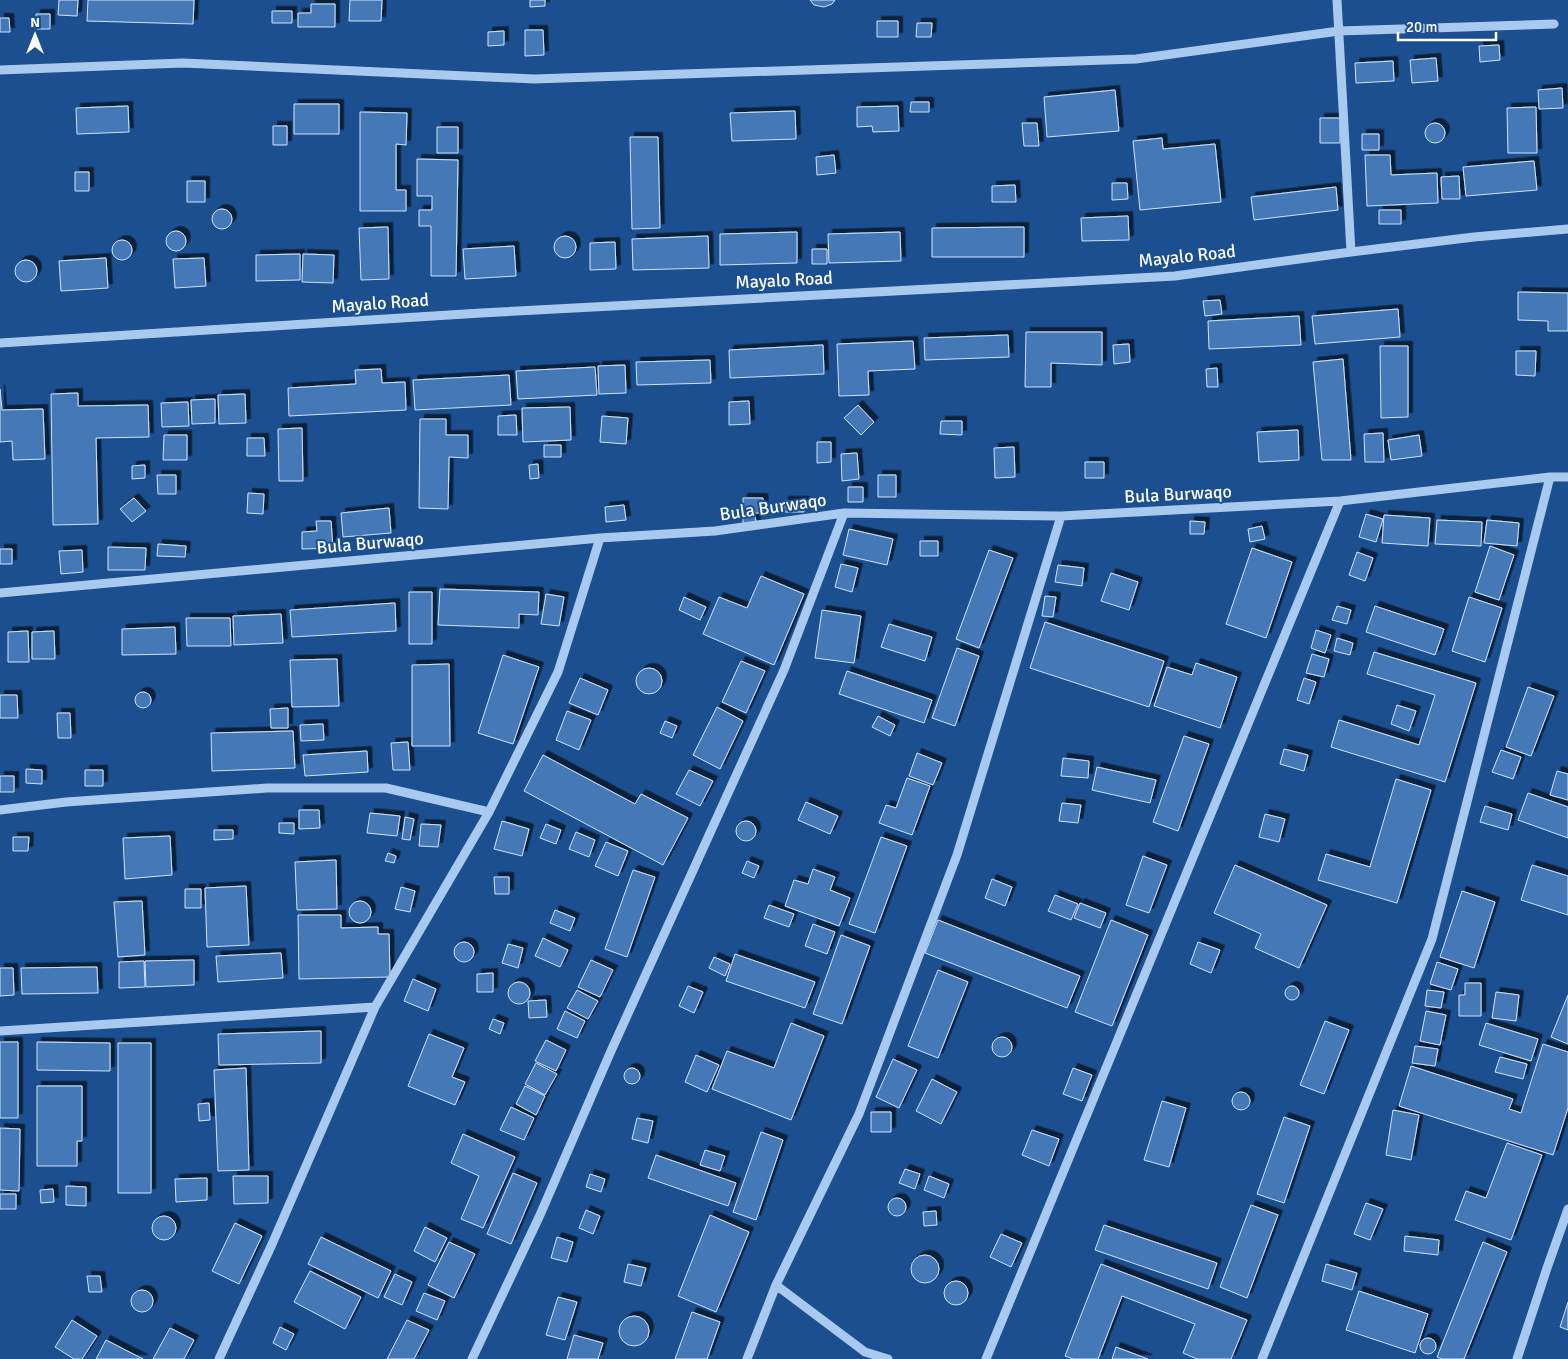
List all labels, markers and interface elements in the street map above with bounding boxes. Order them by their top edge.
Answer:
north arrow [10,10,60,60]
scale bar [1398,10,1496,42]
text: N [30,14,40,31]
text: 20 m [1406,18,1437,36]
street label: Mayalo Road [1137,240,1237,272]
street label: Mayalo Road [735,266,833,294]
street label: Mayalo Road [331,289,429,317]
street label: Bula Burwaqo [1124,480,1232,508]
street label: Bula Burwaqo [718,489,828,525]
street label: Bula Burwaqo [315,527,425,559]

